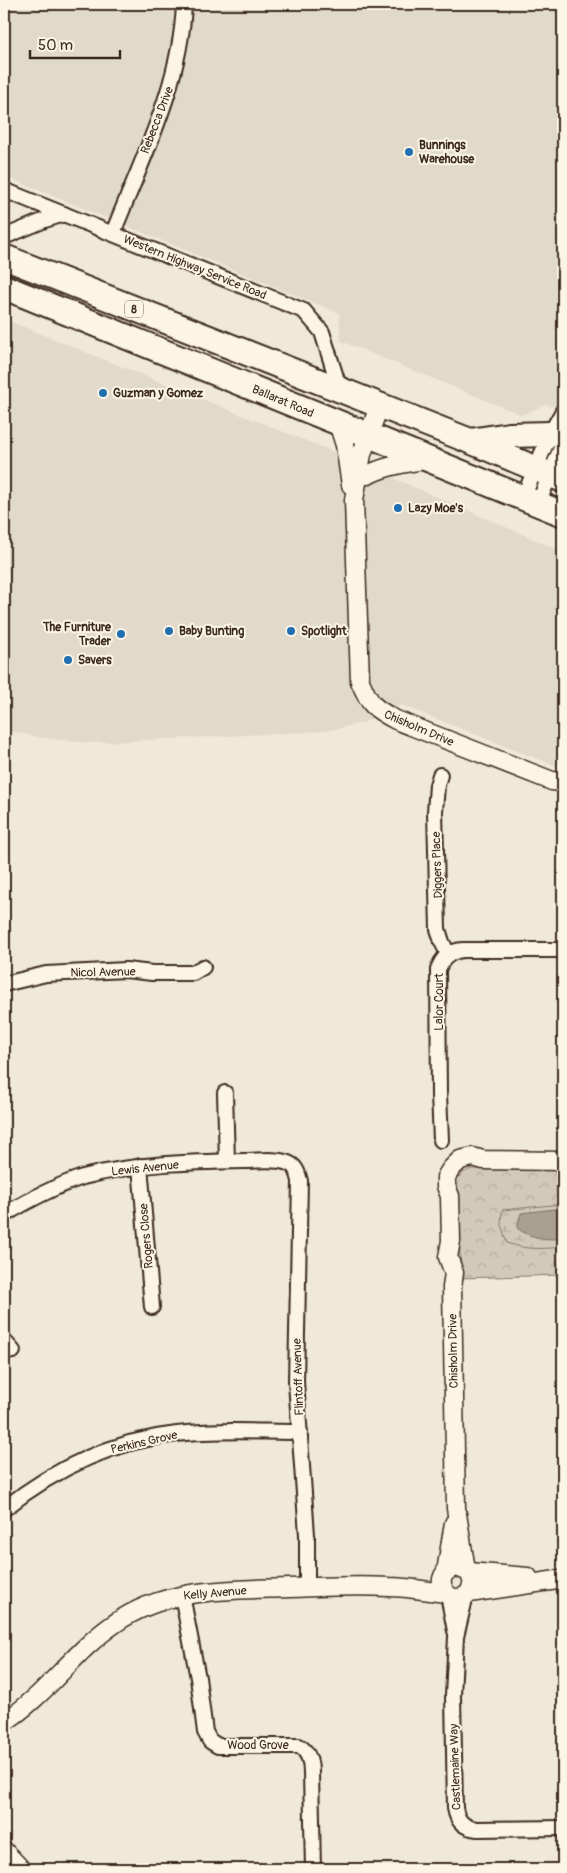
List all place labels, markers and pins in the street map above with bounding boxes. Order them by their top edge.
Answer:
place label: Bunnings Warehouse [419,138,475,167]
marker: Bunnings Warehouse [403,146,415,158]
place label: Guzman y Gomez [113,386,204,401]
marker: Guzman y Gomez [97,387,109,399]
place label: Lazy Moe's [408,501,464,516]
marker: Lazy Moe's [392,502,404,514]
place label: The Furniture Trader [42,620,112,649]
place label: Baby Bunting [179,624,244,639]
place label: Spotlight [301,624,348,639]
marker: Baby Bunting [163,625,175,637]
marker: Spotlight [285,625,297,637]
marker: The Furniture Trader [115,628,127,640]
place label: Savers [78,653,112,668]
marker: Savers [62,654,74,666]

